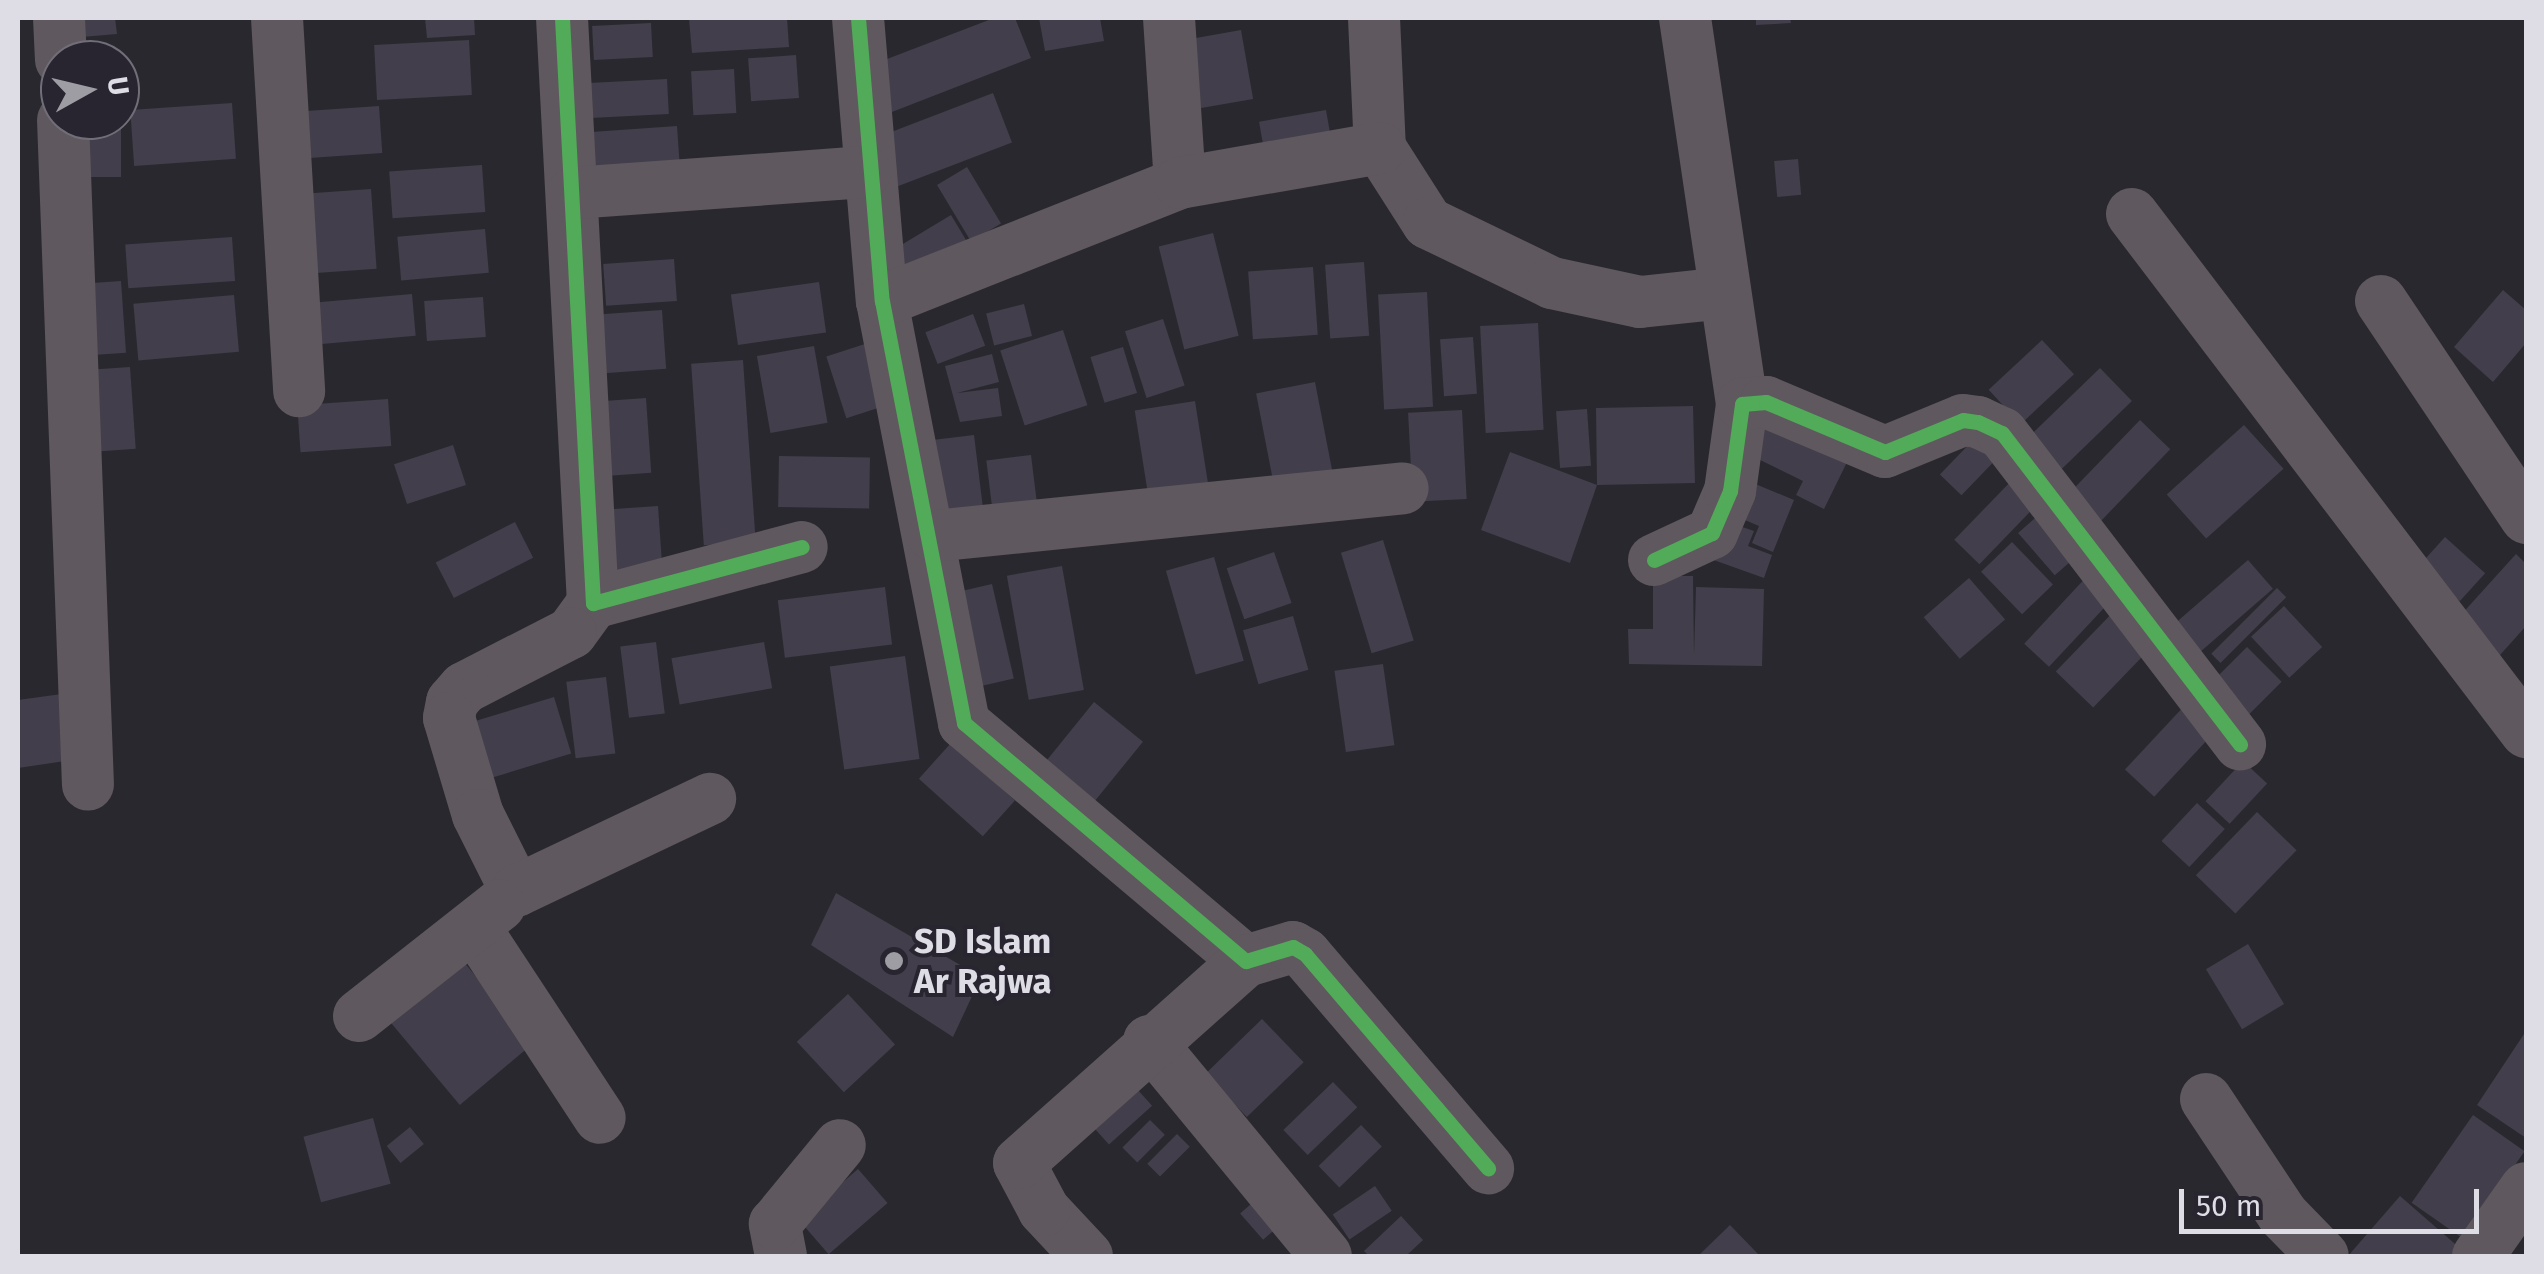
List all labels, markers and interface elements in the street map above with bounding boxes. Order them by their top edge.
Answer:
north arrow [40,40,140,140]
text: U [101,75,136,97]
place label: SD Islam Ar Rajwa [914,920,1052,1002]
marker: SD Islam Ar Rajwa [883,950,905,972]
scale bar [2184,1169,2484,1231]
text: 50 m [2196,1188,2261,1224]

